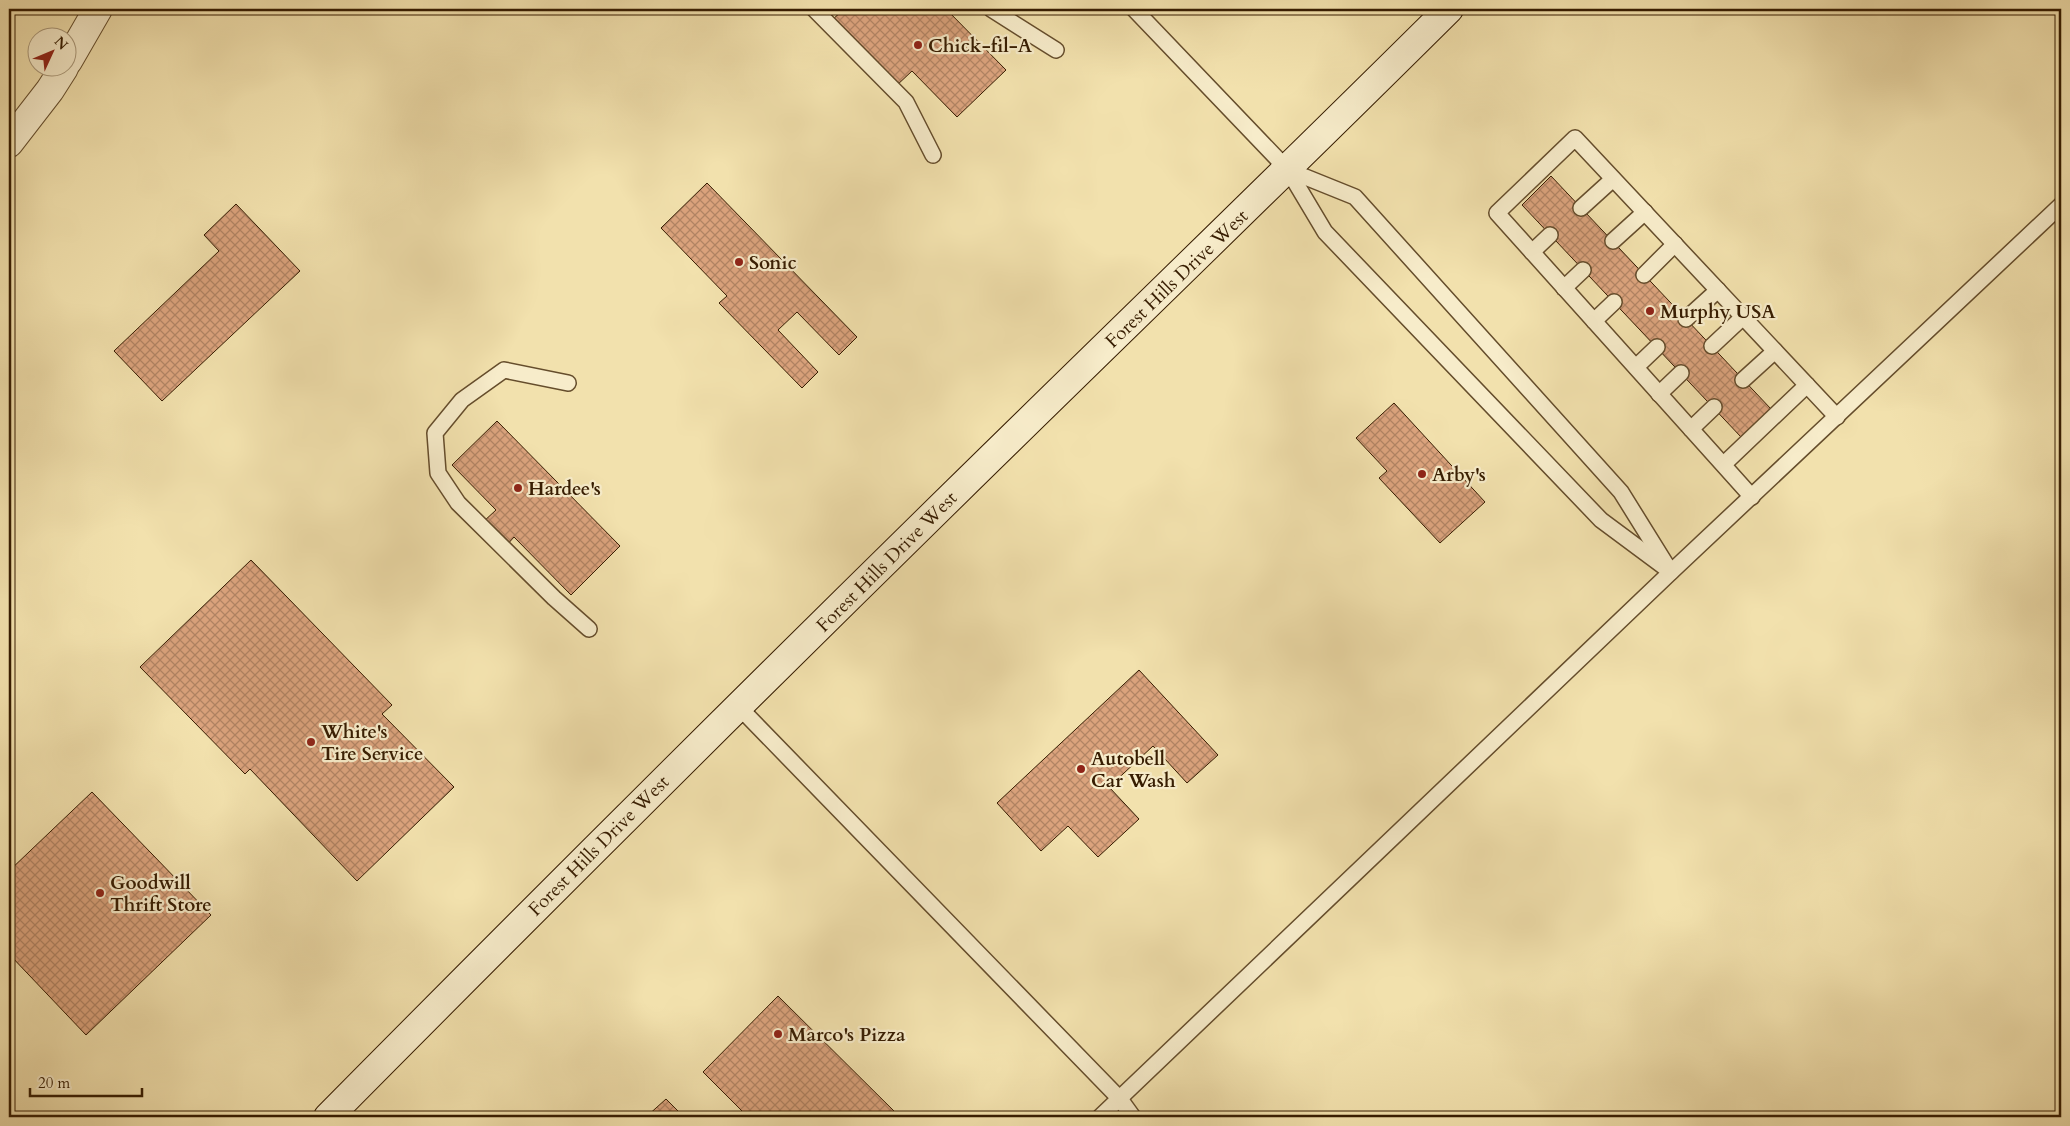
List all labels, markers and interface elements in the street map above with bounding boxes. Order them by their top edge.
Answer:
north arrow [28,28,78,78]
text: N [50,32,72,54]
place label: Chick-fil-A [928,33,1033,59]
marker: Chick-fil-A [912,39,924,51]
street label: Forest Hills Drive West [1100,204,1254,354]
place label: Sonic [749,250,797,276]
marker: Sonic [733,256,745,268]
place label: Murphy USA [1660,299,1776,325]
marker: Murphy USA [1644,305,1656,317]
place label: Arby's [1432,462,1486,488]
marker: Arby's [1416,468,1428,480]
place label: Hardee's [528,476,601,502]
marker: Hardee's [512,482,524,494]
street label: Forest Hills Drive West [811,486,963,638]
place label: White's Tire Service [320,719,423,767]
marker: White's Tire Service [305,736,317,748]
place label: Autobell Car Wash [1091,746,1176,794]
marker: Autobell Car Wash [1075,763,1087,775]
street label: Forest Hills Drive West [523,770,675,922]
place label: Goodwill Thrift Store [110,870,212,918]
marker: Goodwill Thrift Store [94,887,106,899]
place label: Marco's Pizza [788,1022,906,1048]
marker: Marco's Pizza [772,1028,784,1040]
scale bar [30,1066,142,1098]
text: 20 m [38,1073,70,1093]

